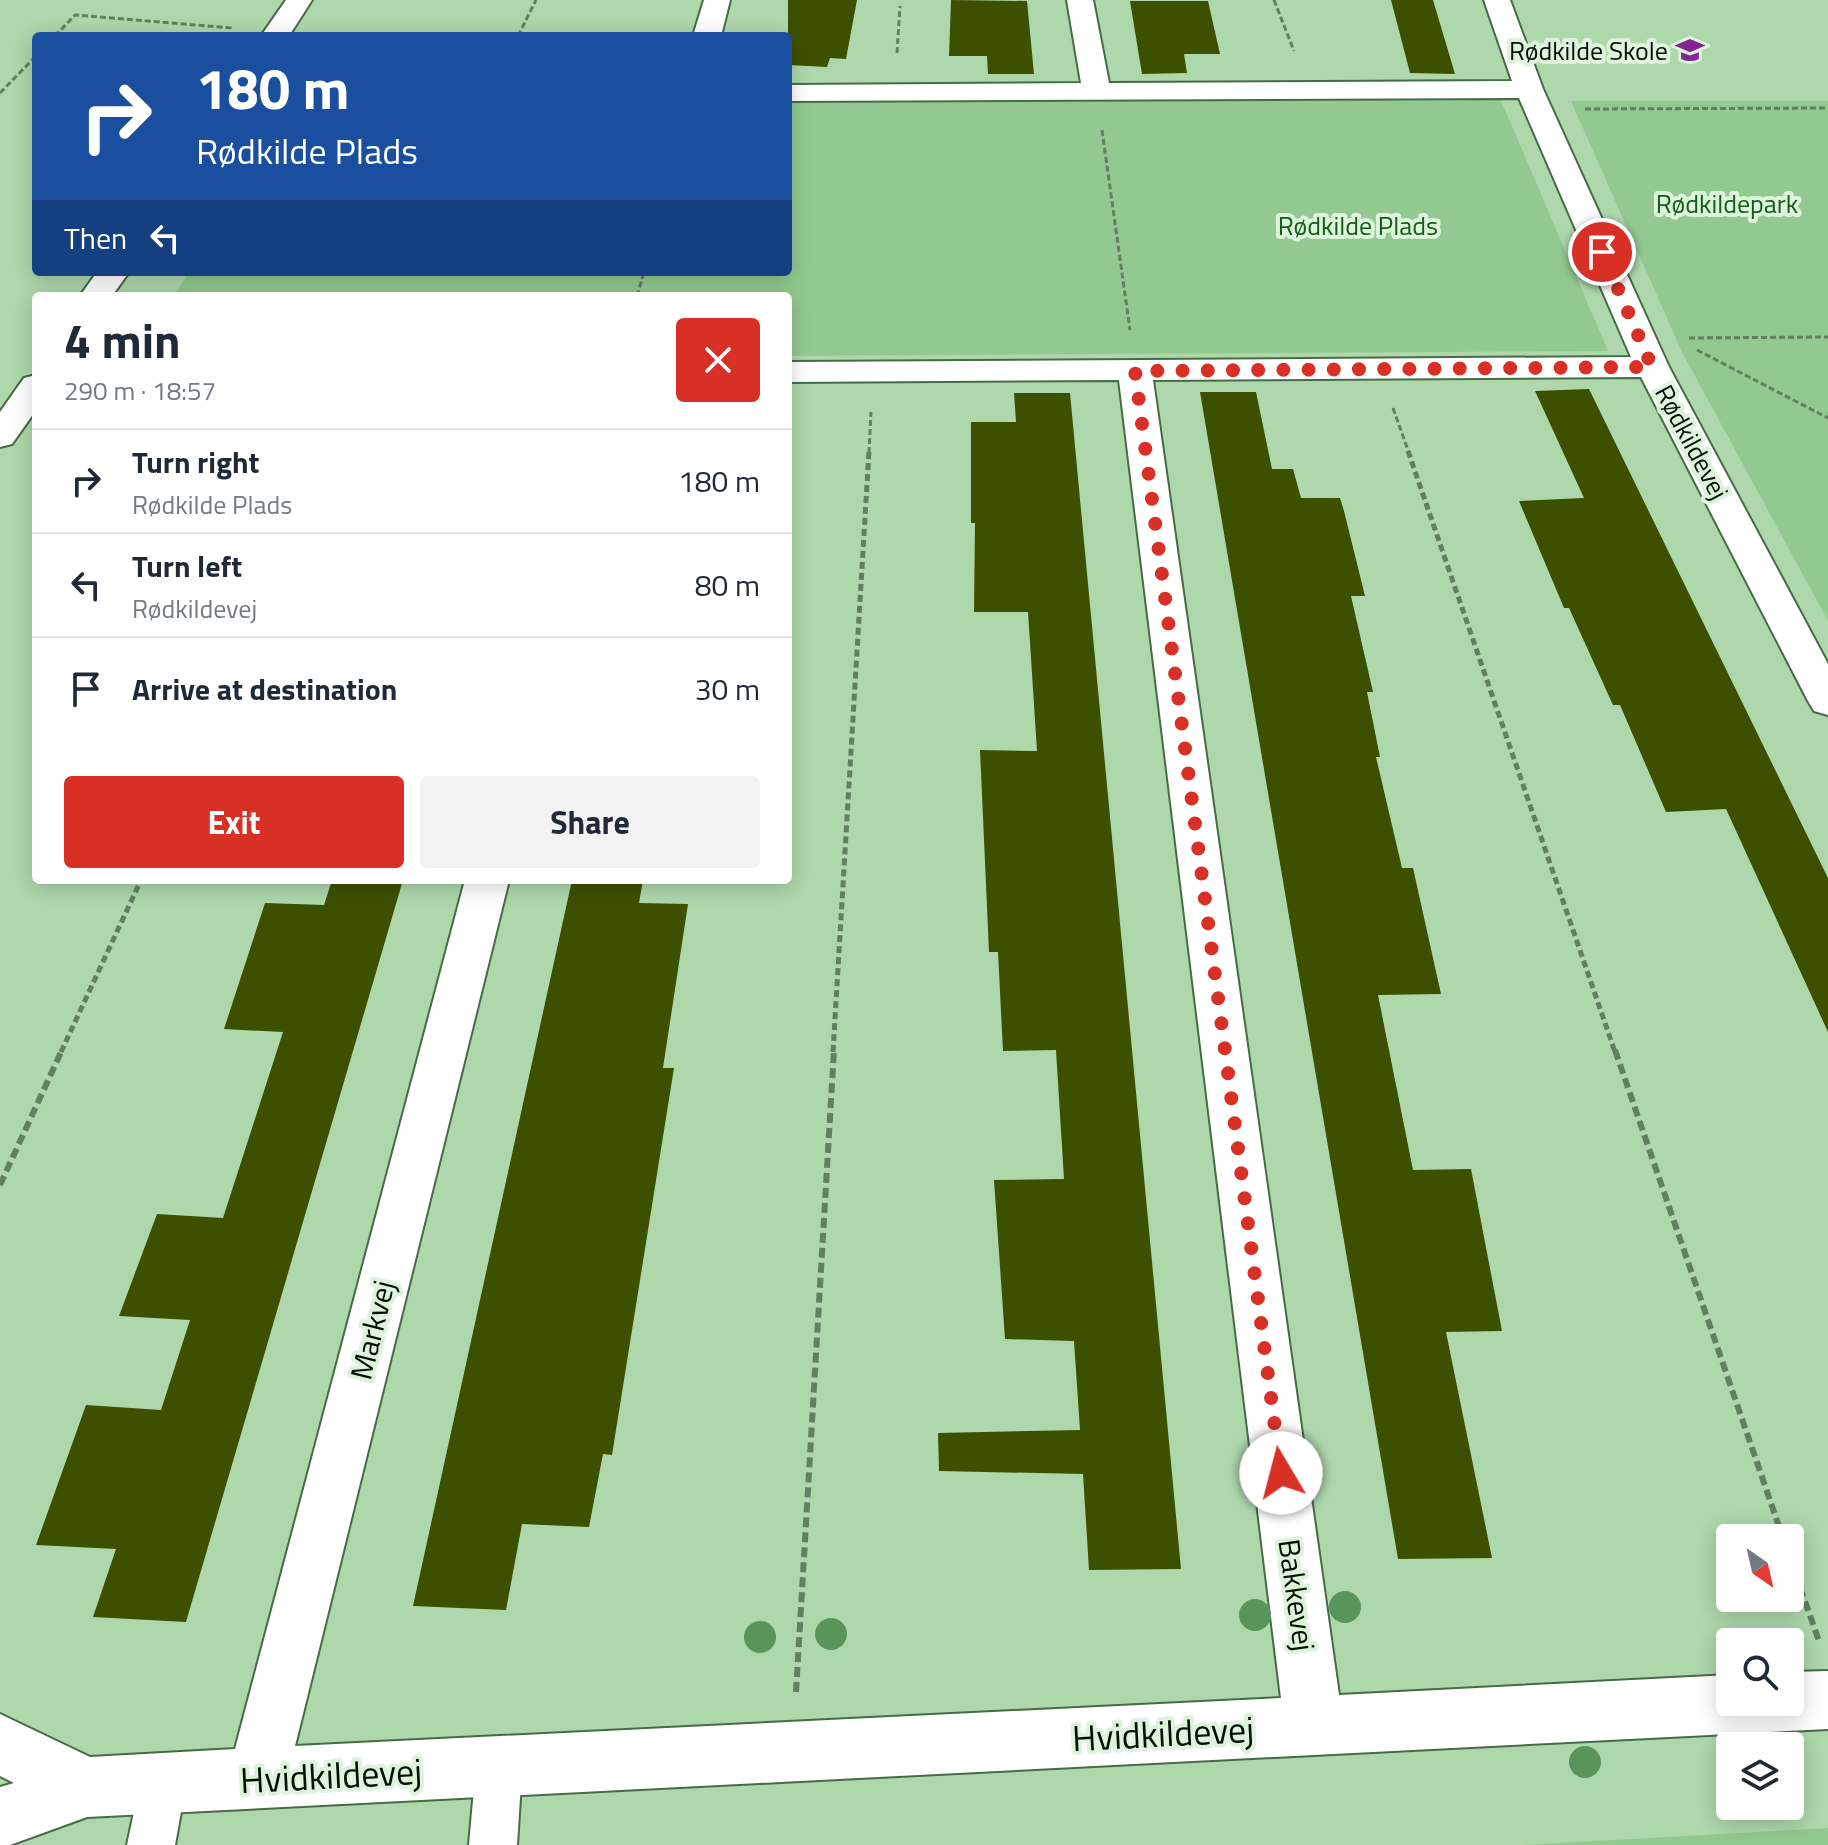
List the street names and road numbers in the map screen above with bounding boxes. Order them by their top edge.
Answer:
street label: Rødkildevej [1645,378,1739,506]
street label: Markvej [337,1275,407,1385]
street label: Bakkevej [1266,1536,1328,1654]
street label: Hvidkildevej [1071,1701,1255,1765]
street label: Hvidkildevej [239,1743,423,1807]

